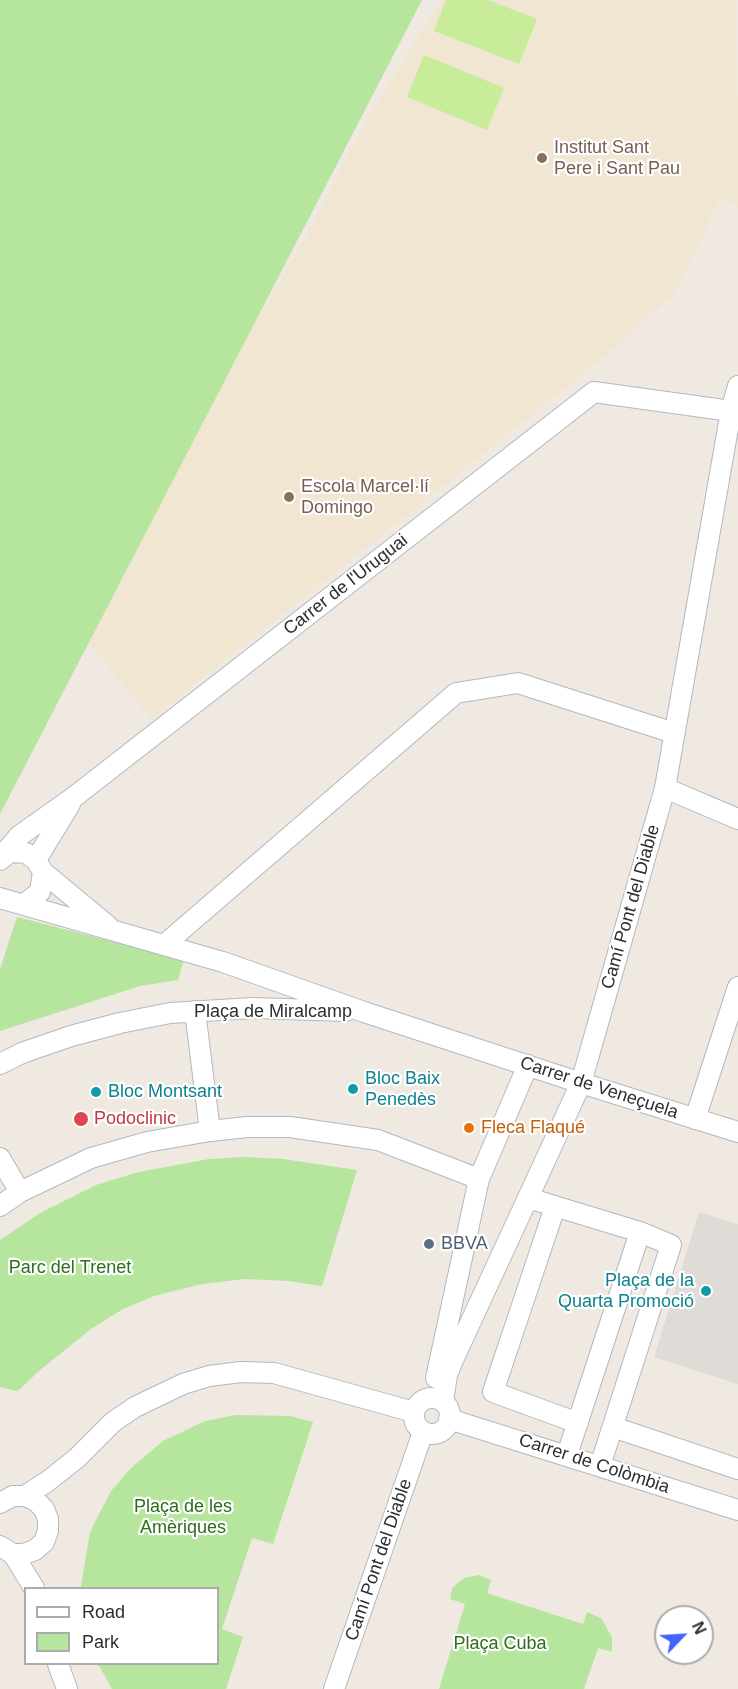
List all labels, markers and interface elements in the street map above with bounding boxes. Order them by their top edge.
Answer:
place label: Institut Sant Pere i Sant Pau [554,137,680,180]
marker: Institut Sant Pere i Sant Pau [535,151,549,165]
place label: Escola Marcel·lí Domingo [301,476,429,518]
marker: Escola Marcel·lí Domingo [282,490,296,504]
street label: Carrer de l'Uruguai [280,530,412,640]
street label: Camí Pont del Diable [597,822,665,992]
street label: Plaça de Miralcamp [194,1001,352,1023]
street label: Carrer de Veneçuela [517,1052,681,1124]
place label: Bloc Baix Penedès [365,1068,440,1110]
place label: Bloc Montsant [108,1081,222,1103]
marker: Bloc Baix Penedès [346,1082,360,1096]
marker: Bloc Montsant [89,1085,103,1099]
place label: Podoclinic [94,1108,176,1130]
marker: Podoclinic [72,1110,90,1128]
place label: Fleca Flaqué [481,1117,585,1139]
marker: Fleca Flaqué [462,1121,476,1135]
place label: BBVA [441,1233,488,1255]
marker: BBVA [422,1237,436,1251]
park label: Parc del Trenet [9,1257,131,1279]
place label: Plaça de la Quarta Promoció [558,1270,694,1312]
marker: Plaça de la Quarta Promoció [699,1284,713,1298]
street label: Carrer de Colòmbia [516,1429,672,1499]
street label: Camí Pont del Diable [341,1476,417,1644]
park label: Plaça de les Amèriques [134,1496,232,1538]
legend [24,1587,219,1665]
text: Road [82,1602,125,1622]
north arrow [654,1605,714,1665]
text: N [689,1619,709,1637]
text: Park [82,1632,119,1652]
park label: Plaça Cuba [453,1633,547,1655]

